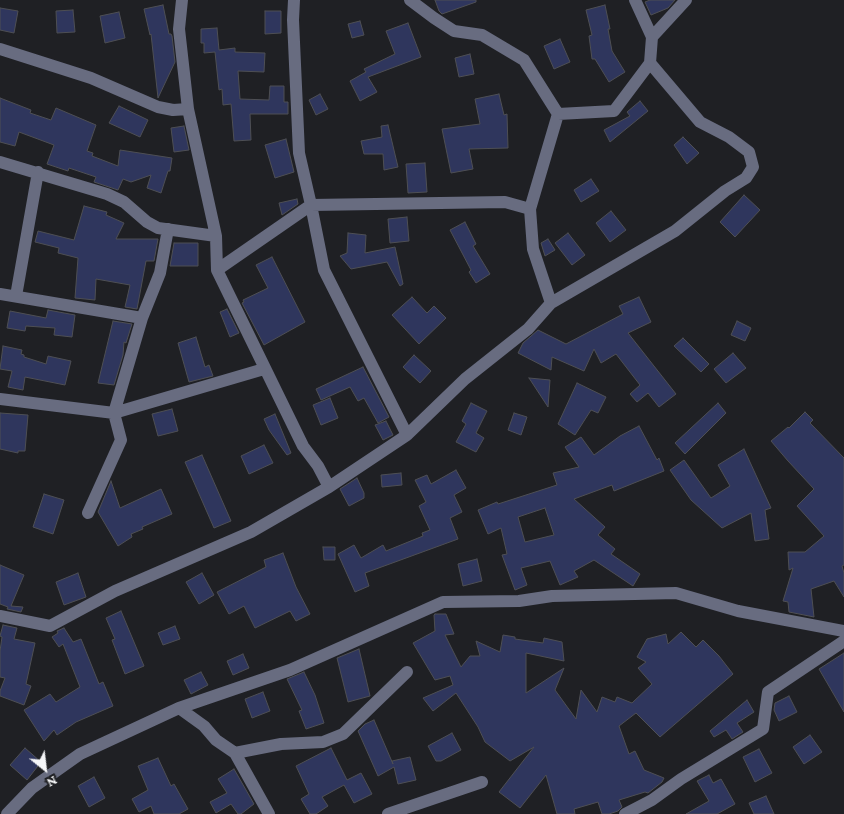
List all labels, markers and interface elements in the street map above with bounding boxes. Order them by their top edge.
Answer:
north arrow [20,744,70,794]
text: N [44,773,60,791]

